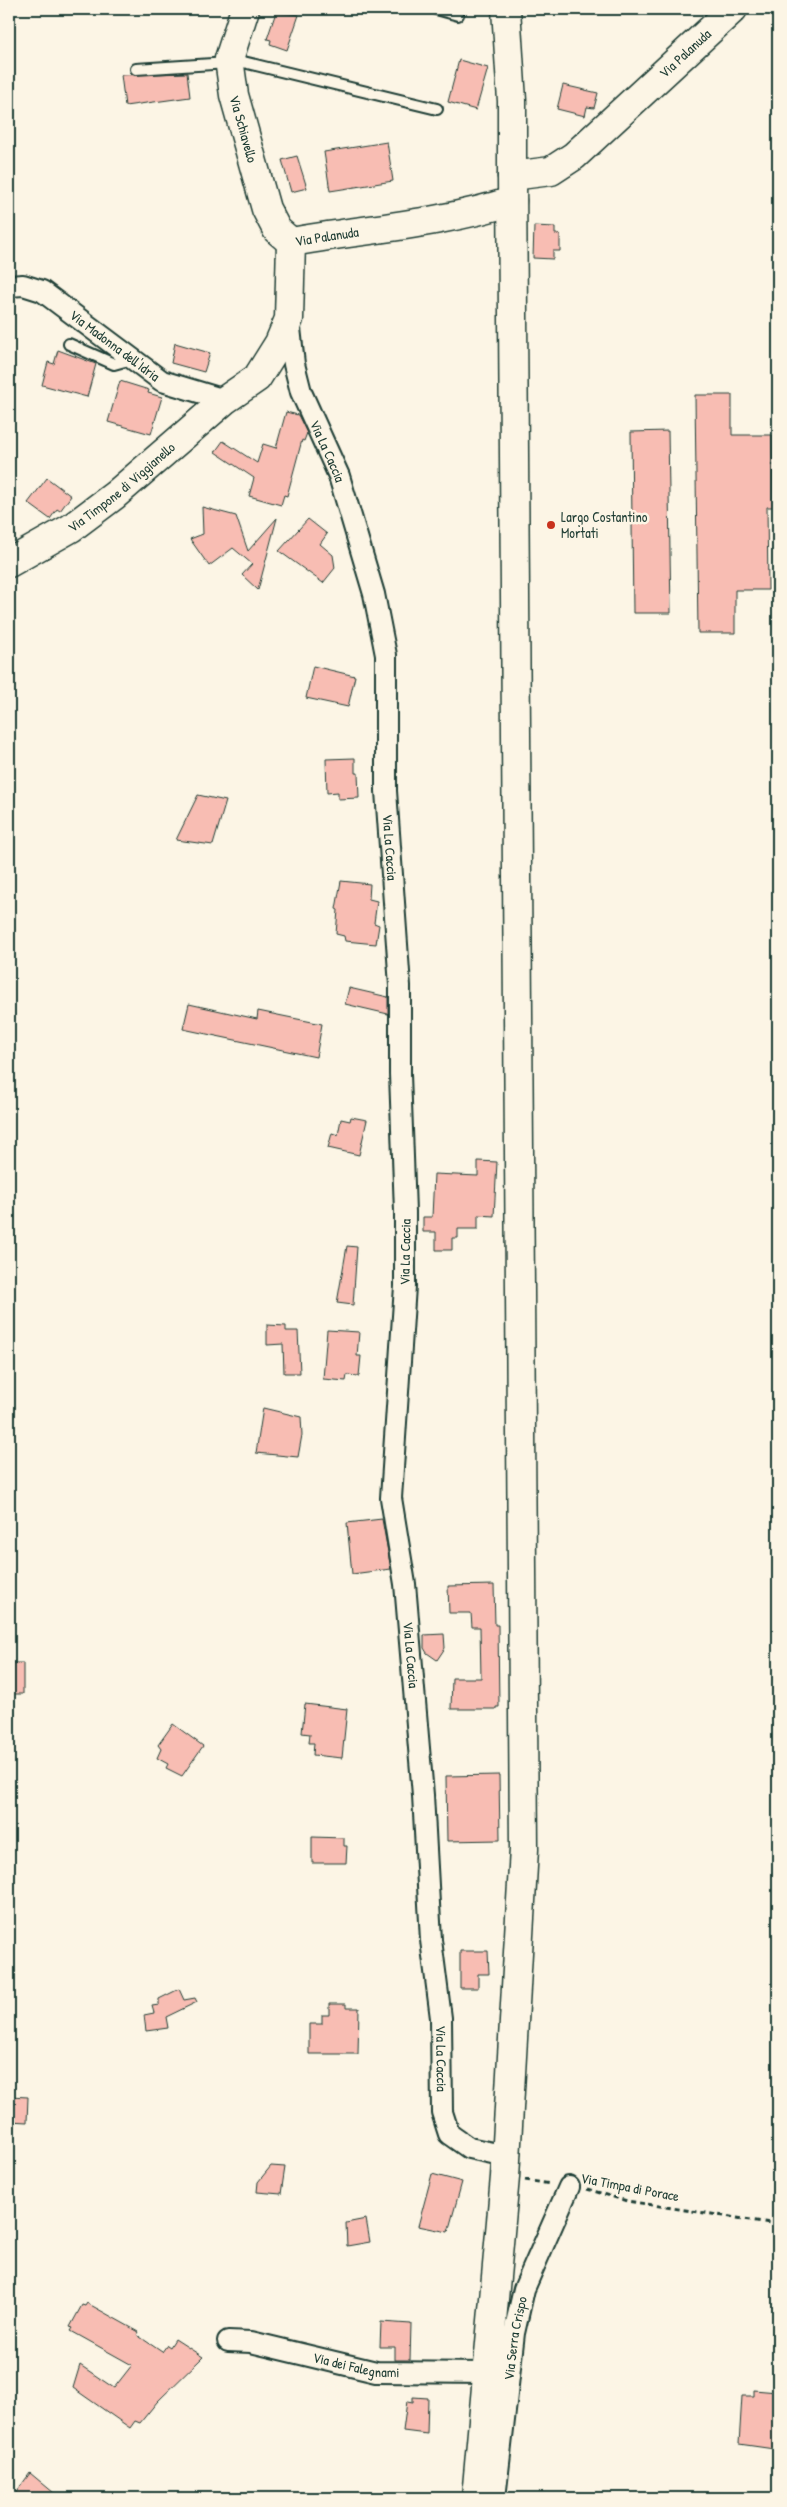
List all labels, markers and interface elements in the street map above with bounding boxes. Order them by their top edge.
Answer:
street label: Via Palanuda [655,24,715,82]
street label: Via Schiavello [226,93,263,165]
street label: Via Palanuda [293,222,360,250]
street label: Via Madonna dell'Idria [66,305,165,386]
street label: Via La Caccia [306,417,350,485]
street label: Via Timpone di Viggianello [63,437,179,536]
place label: Largo Costantino Mortati [561,507,648,542]
marker: Largo Costantino Mortati [545,519,557,531]
street label: Via La Caccia [379,813,402,882]
street label: Via La Caccia [394,1218,415,1285]
street label: Via La Caccia [399,1621,424,1689]
street label: Via La Caccia [432,2025,452,2092]
street label: Via Timpa di Porace [579,2168,681,2206]
street label: Via Serra Crispo [499,2294,531,2381]
street label: Via dei Falegnami [311,2347,400,2381]

